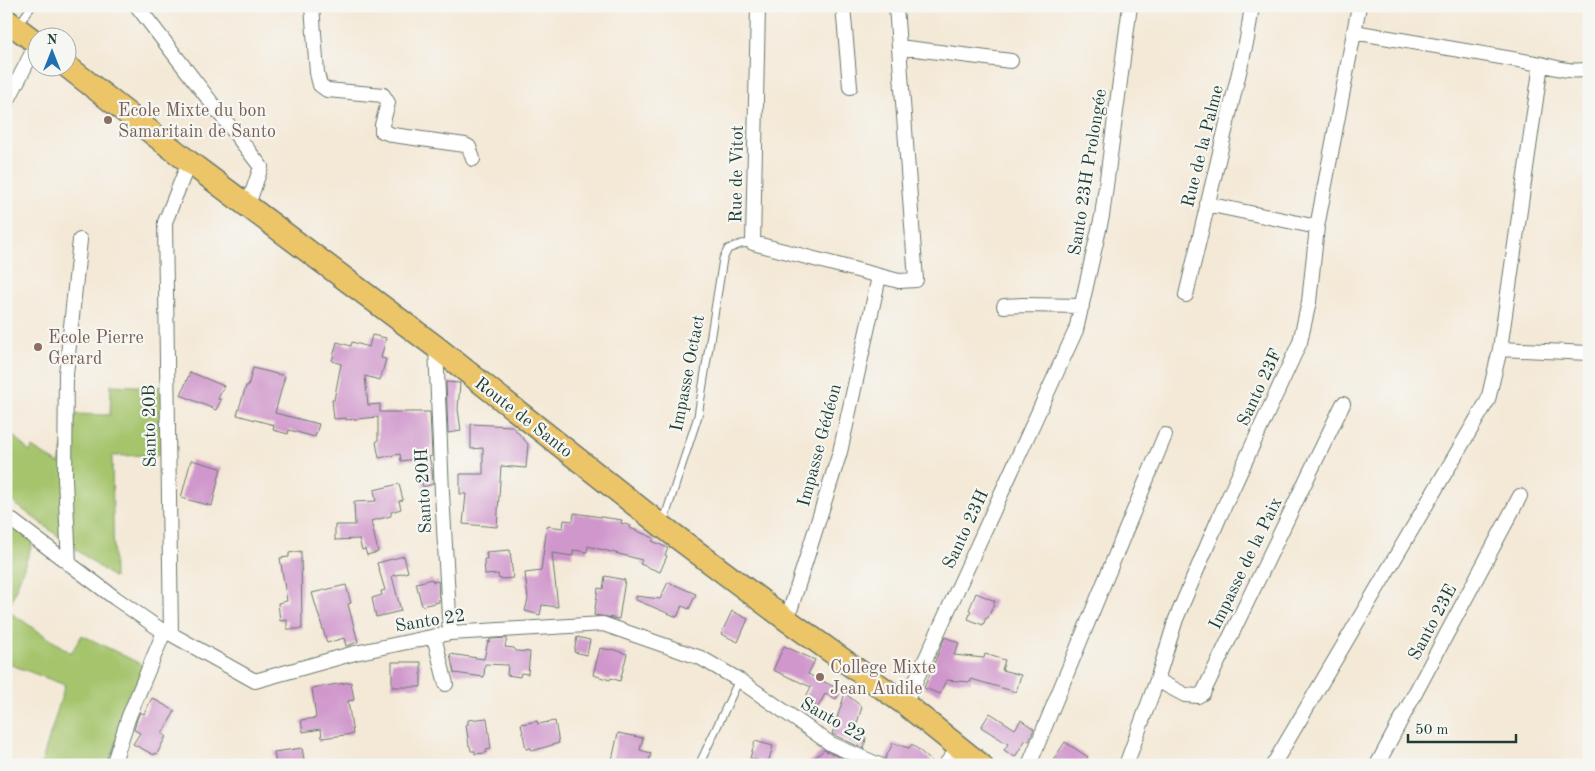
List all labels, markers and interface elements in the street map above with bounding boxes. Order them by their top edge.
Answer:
north arrow [28,28,78,78]
text: N [47,33,58,47]
street label: Rue de la Palme [1179,83,1227,209]
street label: Santo 23H Prolongée [1066,88,1110,257]
place label: Ecole Mixte du bon Samaritain de Santo [118,102,276,141]
marker: Ecole Mixte du bon Samaritain de Santo [102,114,114,126]
street label: Rue de Vitot [727,125,747,223]
street label: Impasse Octact [668,313,708,433]
place label: Ecole Pierre Gerard [48,329,144,368]
marker: Ecole Pierre Gerard [32,341,44,353]
street label: Santo 23F [1234,346,1286,429]
street label: Route de Santo [471,374,576,461]
street label: Impasse Gédéon [795,382,845,508]
street label: Santo 20B [140,384,160,468]
street label: Santo 20H [413,448,435,534]
street label: Santo 23H [940,487,992,572]
street label: Impasse de la Paix [1206,494,1286,632]
street label: Santo 23E [1405,581,1460,663]
street label: Santo 22 [394,607,467,635]
place label: College Mixte Jean Audile [830,659,936,698]
marker: College Mixte Jean Audile [814,671,826,683]
street label: Santo 22 [797,694,868,745]
scale bar [1408,711,1515,743]
text: 50 m [1415,723,1449,738]

